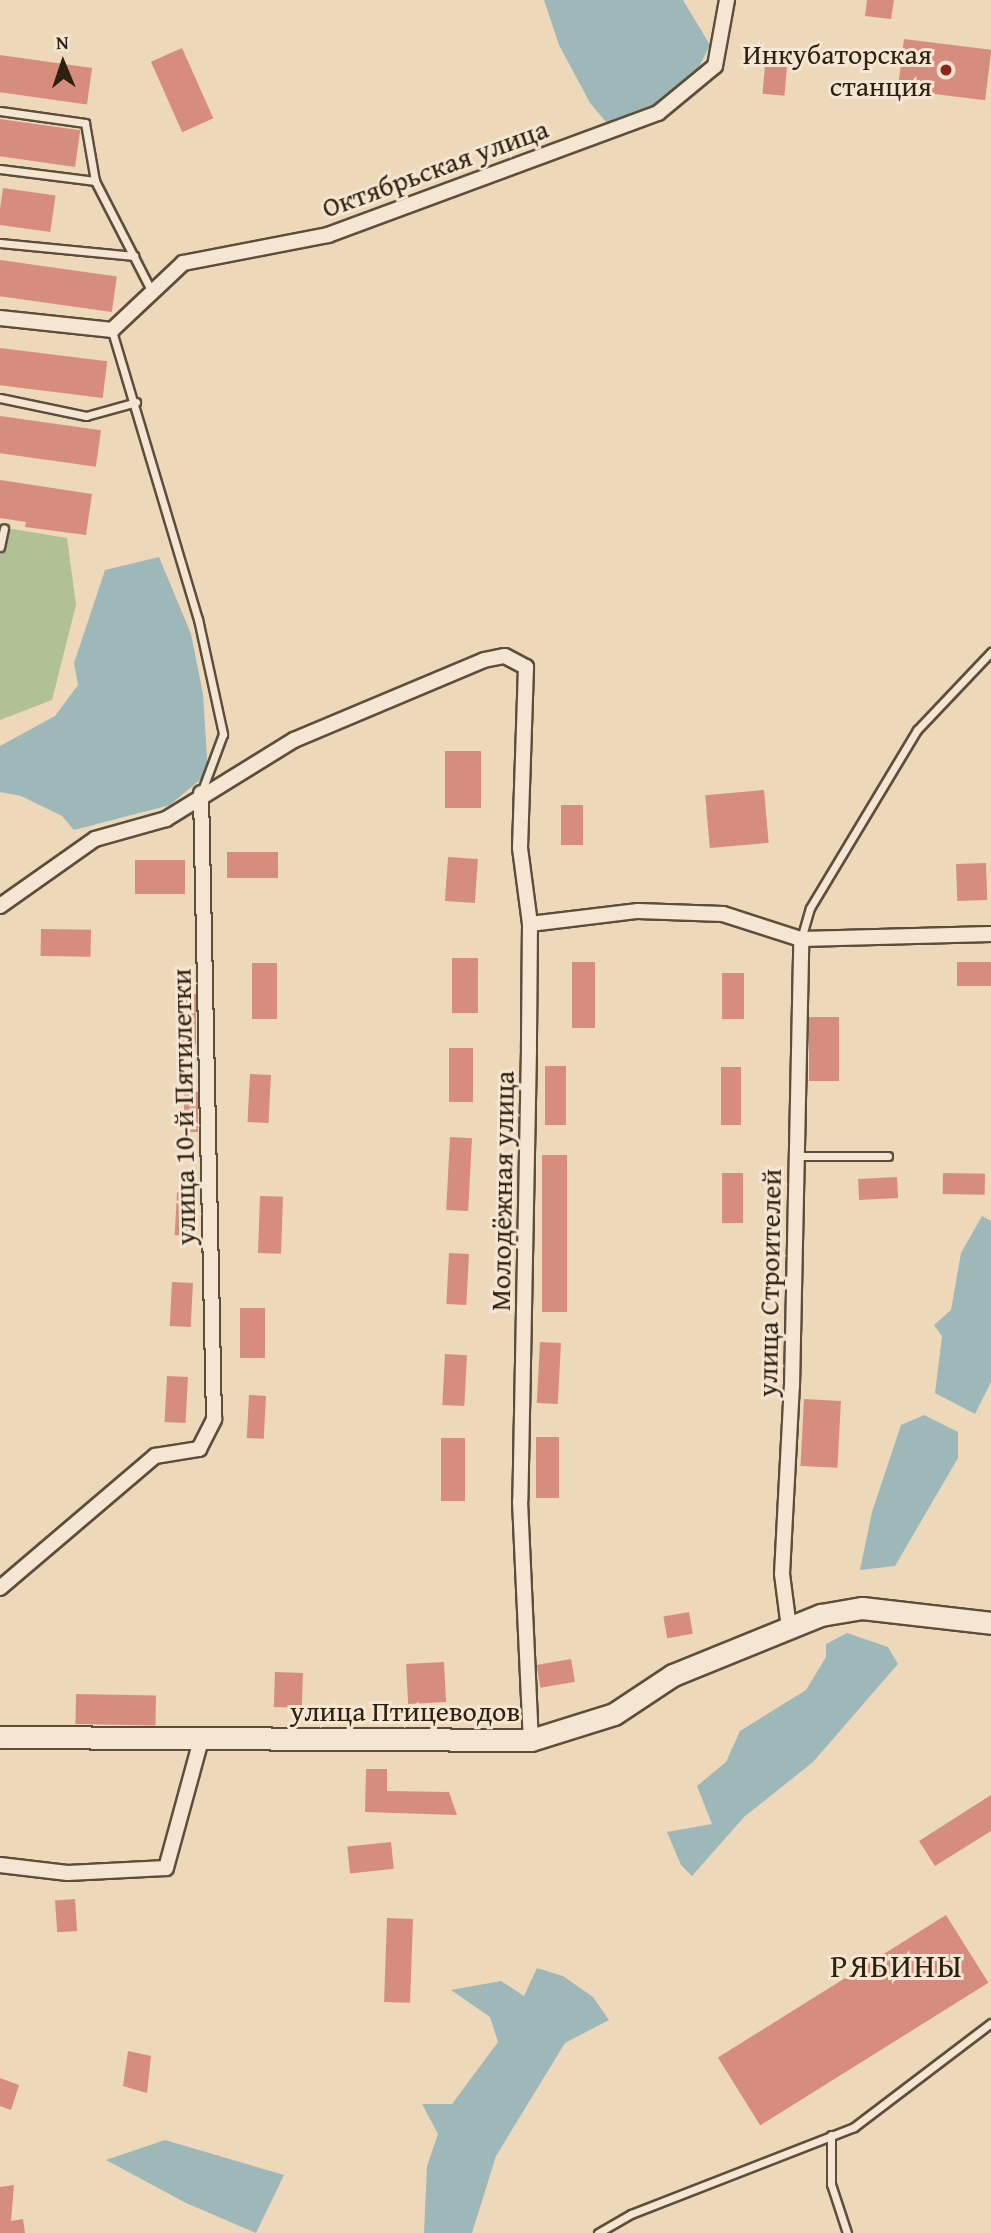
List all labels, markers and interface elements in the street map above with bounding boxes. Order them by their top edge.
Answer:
north arrow [28,28,98,98]
text: N [55,28,69,56]
place label: Инкубаторская станция [743,37,932,103]
marker: Инкубаторская станция [938,62,954,78]
street label: Октябрьская улица [317,111,553,225]
street label: улица 10-й Пятилетки [164,968,202,1246]
street label: Молодёжная улица [483,1071,521,1311]
street label: улица Строителей [750,1169,788,1397]
street label: улица Птицеводов [290,1694,520,1728]
district label: РЯБИНЫ [831,1947,963,1985]

